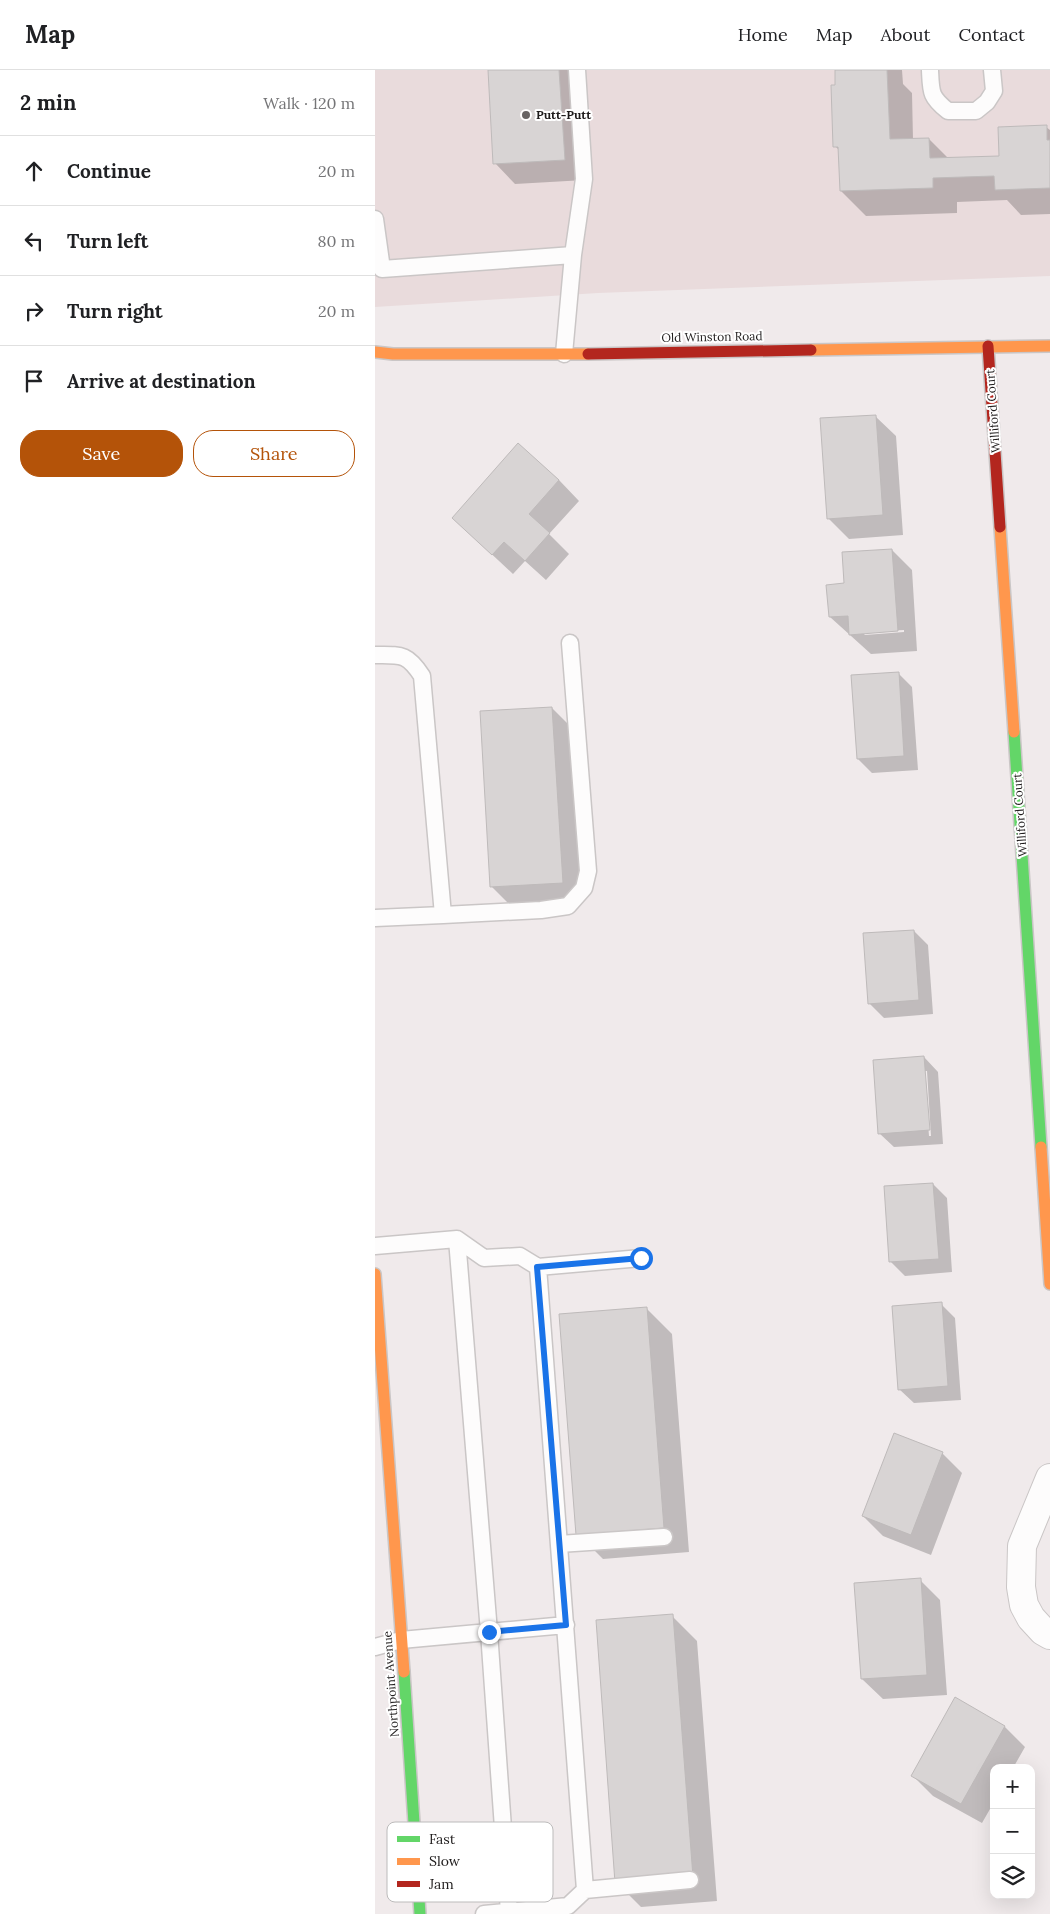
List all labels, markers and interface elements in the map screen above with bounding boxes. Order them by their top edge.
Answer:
text: Map [25,19,75,50]
text: Home [738,23,788,46]
text: Map [816,23,852,46]
text: About [880,23,930,46]
text: Contact [958,23,1025,46]
text: 2 min [20,89,76,116]
text: Walk · 120 m [263,93,355,113]
place label: Putt-Putt [536,107,592,122]
marker: Putt-Putt [520,109,532,121]
icon: ahead [20,157,48,185]
text: Continue [67,159,151,183]
text: 20 m [318,161,355,181]
icon: left [20,227,48,255]
text: Turn left [67,229,148,253]
text: 80 m [318,231,355,251]
icon: right [20,297,48,325]
text: Turn right [67,299,163,323]
text: 20 m [318,301,355,321]
street label: Old Winston Road [661,328,763,345]
icon: arrive [20,367,48,395]
street label: Williford Court [982,368,1003,453]
text: Arrive at destination [67,369,256,393]
button: Save [20,430,183,477]
button: Share [193,430,355,477]
street label: Williford Court [1009,772,1030,857]
route start [630,1247,653,1270]
route end [478,1621,501,1644]
street label: Northpoint Avenue [379,1630,402,1738]
map controls [990,1764,1035,1899]
button: + [990,1764,1035,1809]
button: − [990,1809,1035,1854]
legend [387,1822,553,1902]
text: Fast [429,1830,456,1848]
text: Slow [429,1852,461,1870]
button: layers [990,1854,1035,1899]
text: Jam [428,1875,454,1893]

